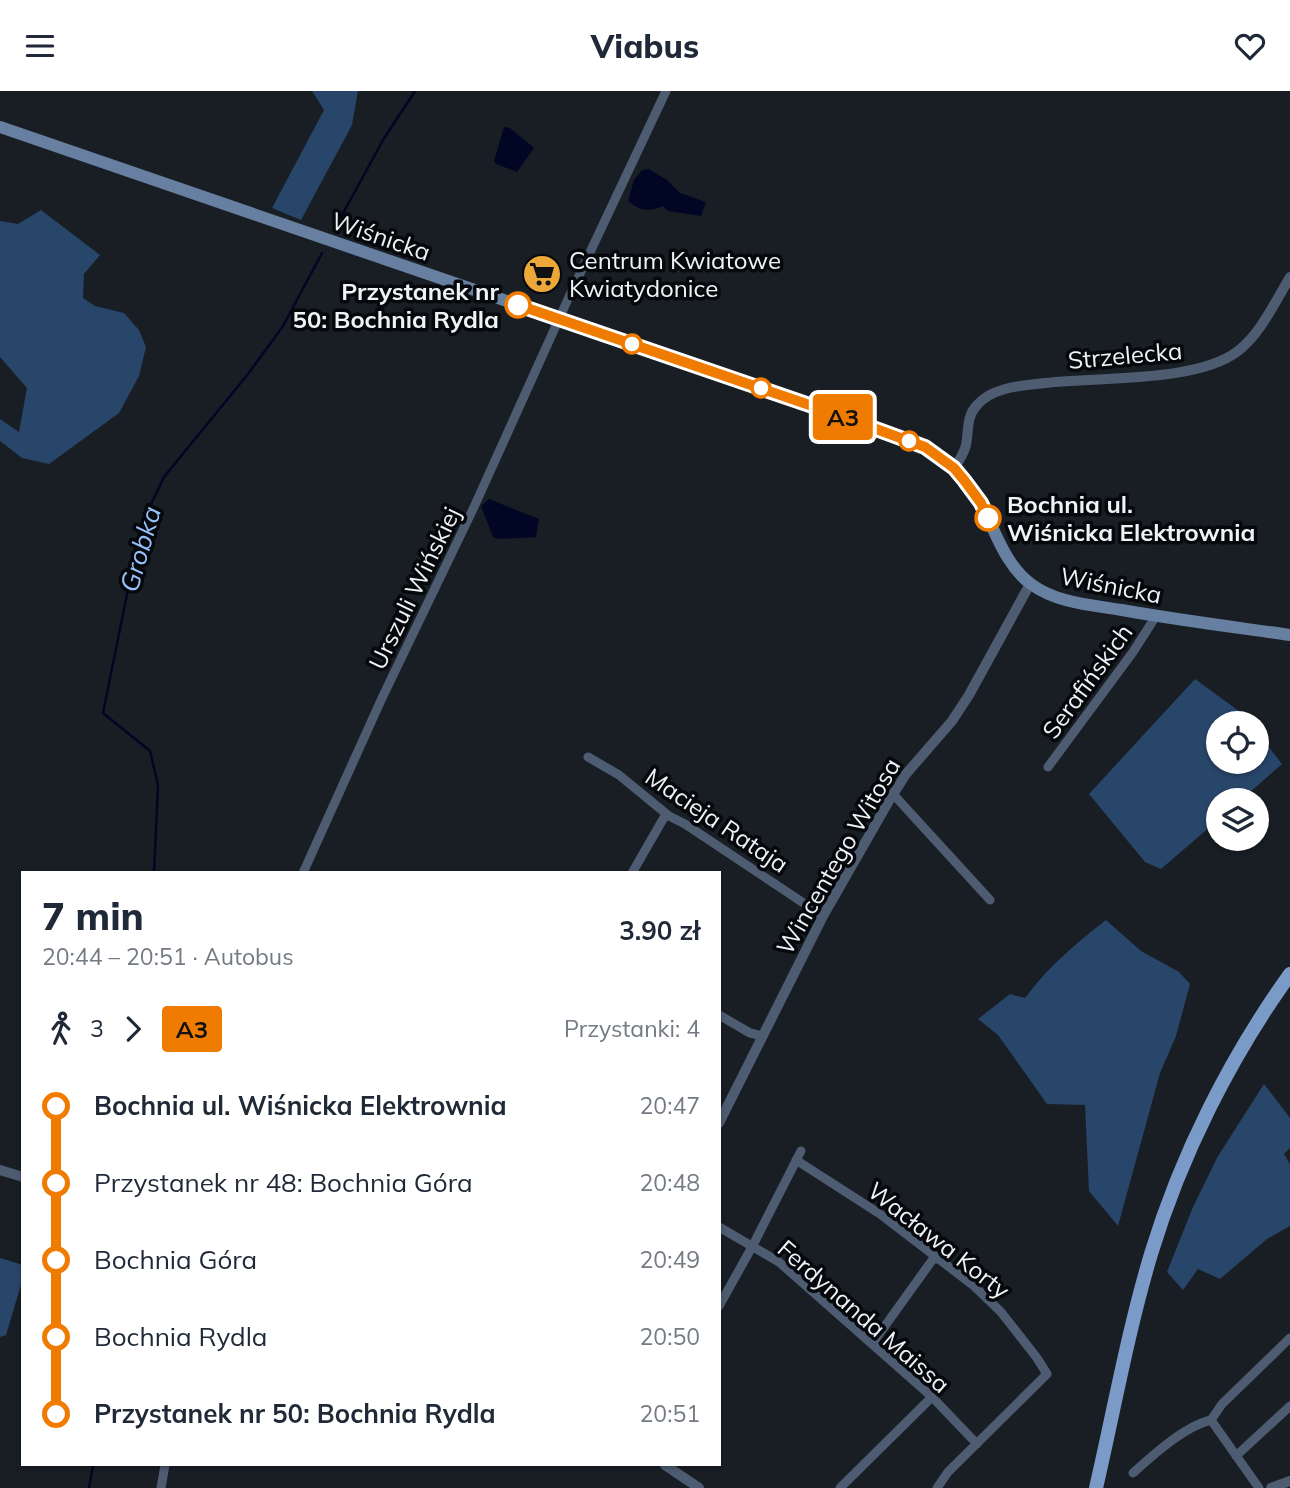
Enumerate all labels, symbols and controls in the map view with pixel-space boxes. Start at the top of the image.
text: Viabus [591,26,699,66]
icon: menu [21,27,59,65]
icon: heart [1231,27,1269,65]
street label: Wiśnicka [328,205,434,267]
place label: Centrum Kwiatowe Kwiatydonice [569,245,781,303]
supermarket icon: Centrum Kwiatowe Kwiatydonice [521,253,563,295]
place label: Przystanek nr 50: Bochnia Rydla [293,276,500,334]
marker: Przystanek nr 50: Bochnia Rydla [505,292,531,318]
unlabelled marker [622,334,642,354]
street label: Strzelecka [1067,335,1183,375]
unlabelled marker [751,378,771,398]
line badge: A3 [812,394,874,440]
text: A3 [827,402,859,432]
unlabelled marker [899,431,919,451]
place label: Bochnia ul. Wiśnicka Elektrownia [1007,489,1255,547]
water label: Grobka [112,502,168,596]
street label: Urszuli Wińskiej [362,502,466,674]
marker: Bochnia ul. Wiśnicka Elektrownia [975,505,1001,531]
street label: Wiśnicka [1058,560,1164,610]
street label: Serafińskich [1035,618,1139,744]
map controls [1206,711,1269,851]
button: locate [1206,711,1269,774]
street label: Wincentego Witosa [770,753,906,959]
street label: Macieja Rataja [640,761,794,879]
button: layers [1206,788,1269,851]
text: 7 min [42,892,144,940]
text: 3.90 zł [619,914,700,947]
text: 20:44 – 20:51 · Autobus [42,942,294,971]
icon: walk [42,1010,80,1048]
icon: forward [114,1010,152,1048]
text: 3 [90,1014,104,1043]
text: A3 [176,1014,208,1044]
text: Przystanki: 4 [564,1014,700,1043]
text: Bochnia ul. Wiśnicka Elektrownia [94,1089,507,1122]
text: 20:47 [640,1091,700,1120]
text: Przystanek nr 48: Bochnia Góra [94,1166,473,1199]
text: 20:48 [640,1168,700,1197]
street label: Wacława Korty [862,1175,1016,1305]
street label: Ferdynanda Maissa [772,1233,956,1399]
text: Bochnia Góra [94,1243,257,1276]
text: 20:49 [640,1245,700,1274]
text: Bochnia Rydla [94,1320,267,1353]
text: 20:50 [640,1322,700,1351]
text: Przystanek nr 50: Bochnia Rydla [94,1397,496,1430]
text: 20:51 [640,1399,700,1428]

